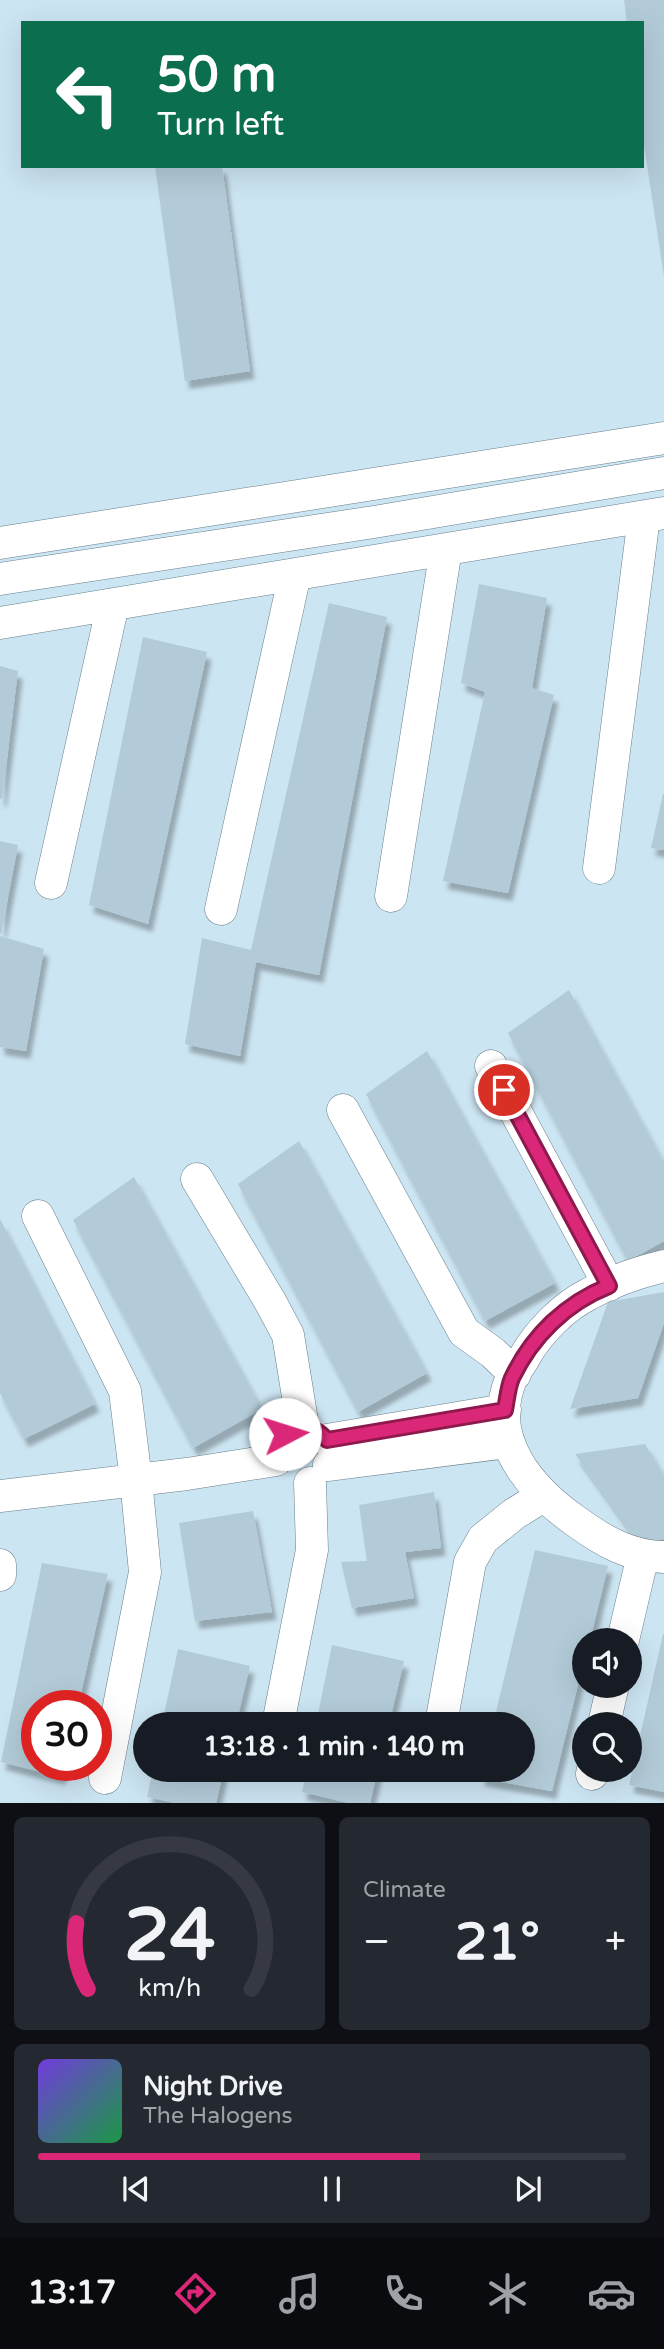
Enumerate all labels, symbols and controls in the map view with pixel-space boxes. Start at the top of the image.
text: 50 m [157,46,276,105]
icon: left [42,49,133,140]
text: Turn left [157,106,284,144]
pin [474,1060,534,1120]
icon: arrive [485,1071,523,1109]
position arrow [248,1397,322,1471]
map controls [572,1628,642,1782]
button: sound [572,1628,642,1698]
speed limit sign: 30 [21,1690,112,1781]
button: search [572,1712,642,1782]
text: 13:18 · 1 min · 140 m [203,1731,465,1762]
text: Climate [363,1876,446,1904]
text: 24 [124,1893,215,1981]
text: 21° [455,1911,540,1974]
text: − [363,1919,390,1965]
text: + [605,1919,626,1965]
text: km/h [138,1973,201,2003]
text: Night Drive [143,2071,283,2102]
text: The Halogens [143,2102,292,2130]
icon: previous [117,2170,155,2208]
icon: pause [313,2170,351,2208]
icon: next [509,2170,547,2208]
icon: directions [171,2269,220,2318]
icon: music [275,2269,324,2318]
icon: phone [379,2269,428,2318]
icon: climate [483,2269,532,2318]
icon: car [587,2269,636,2318]
text: 13:17 [28,2274,116,2312]

